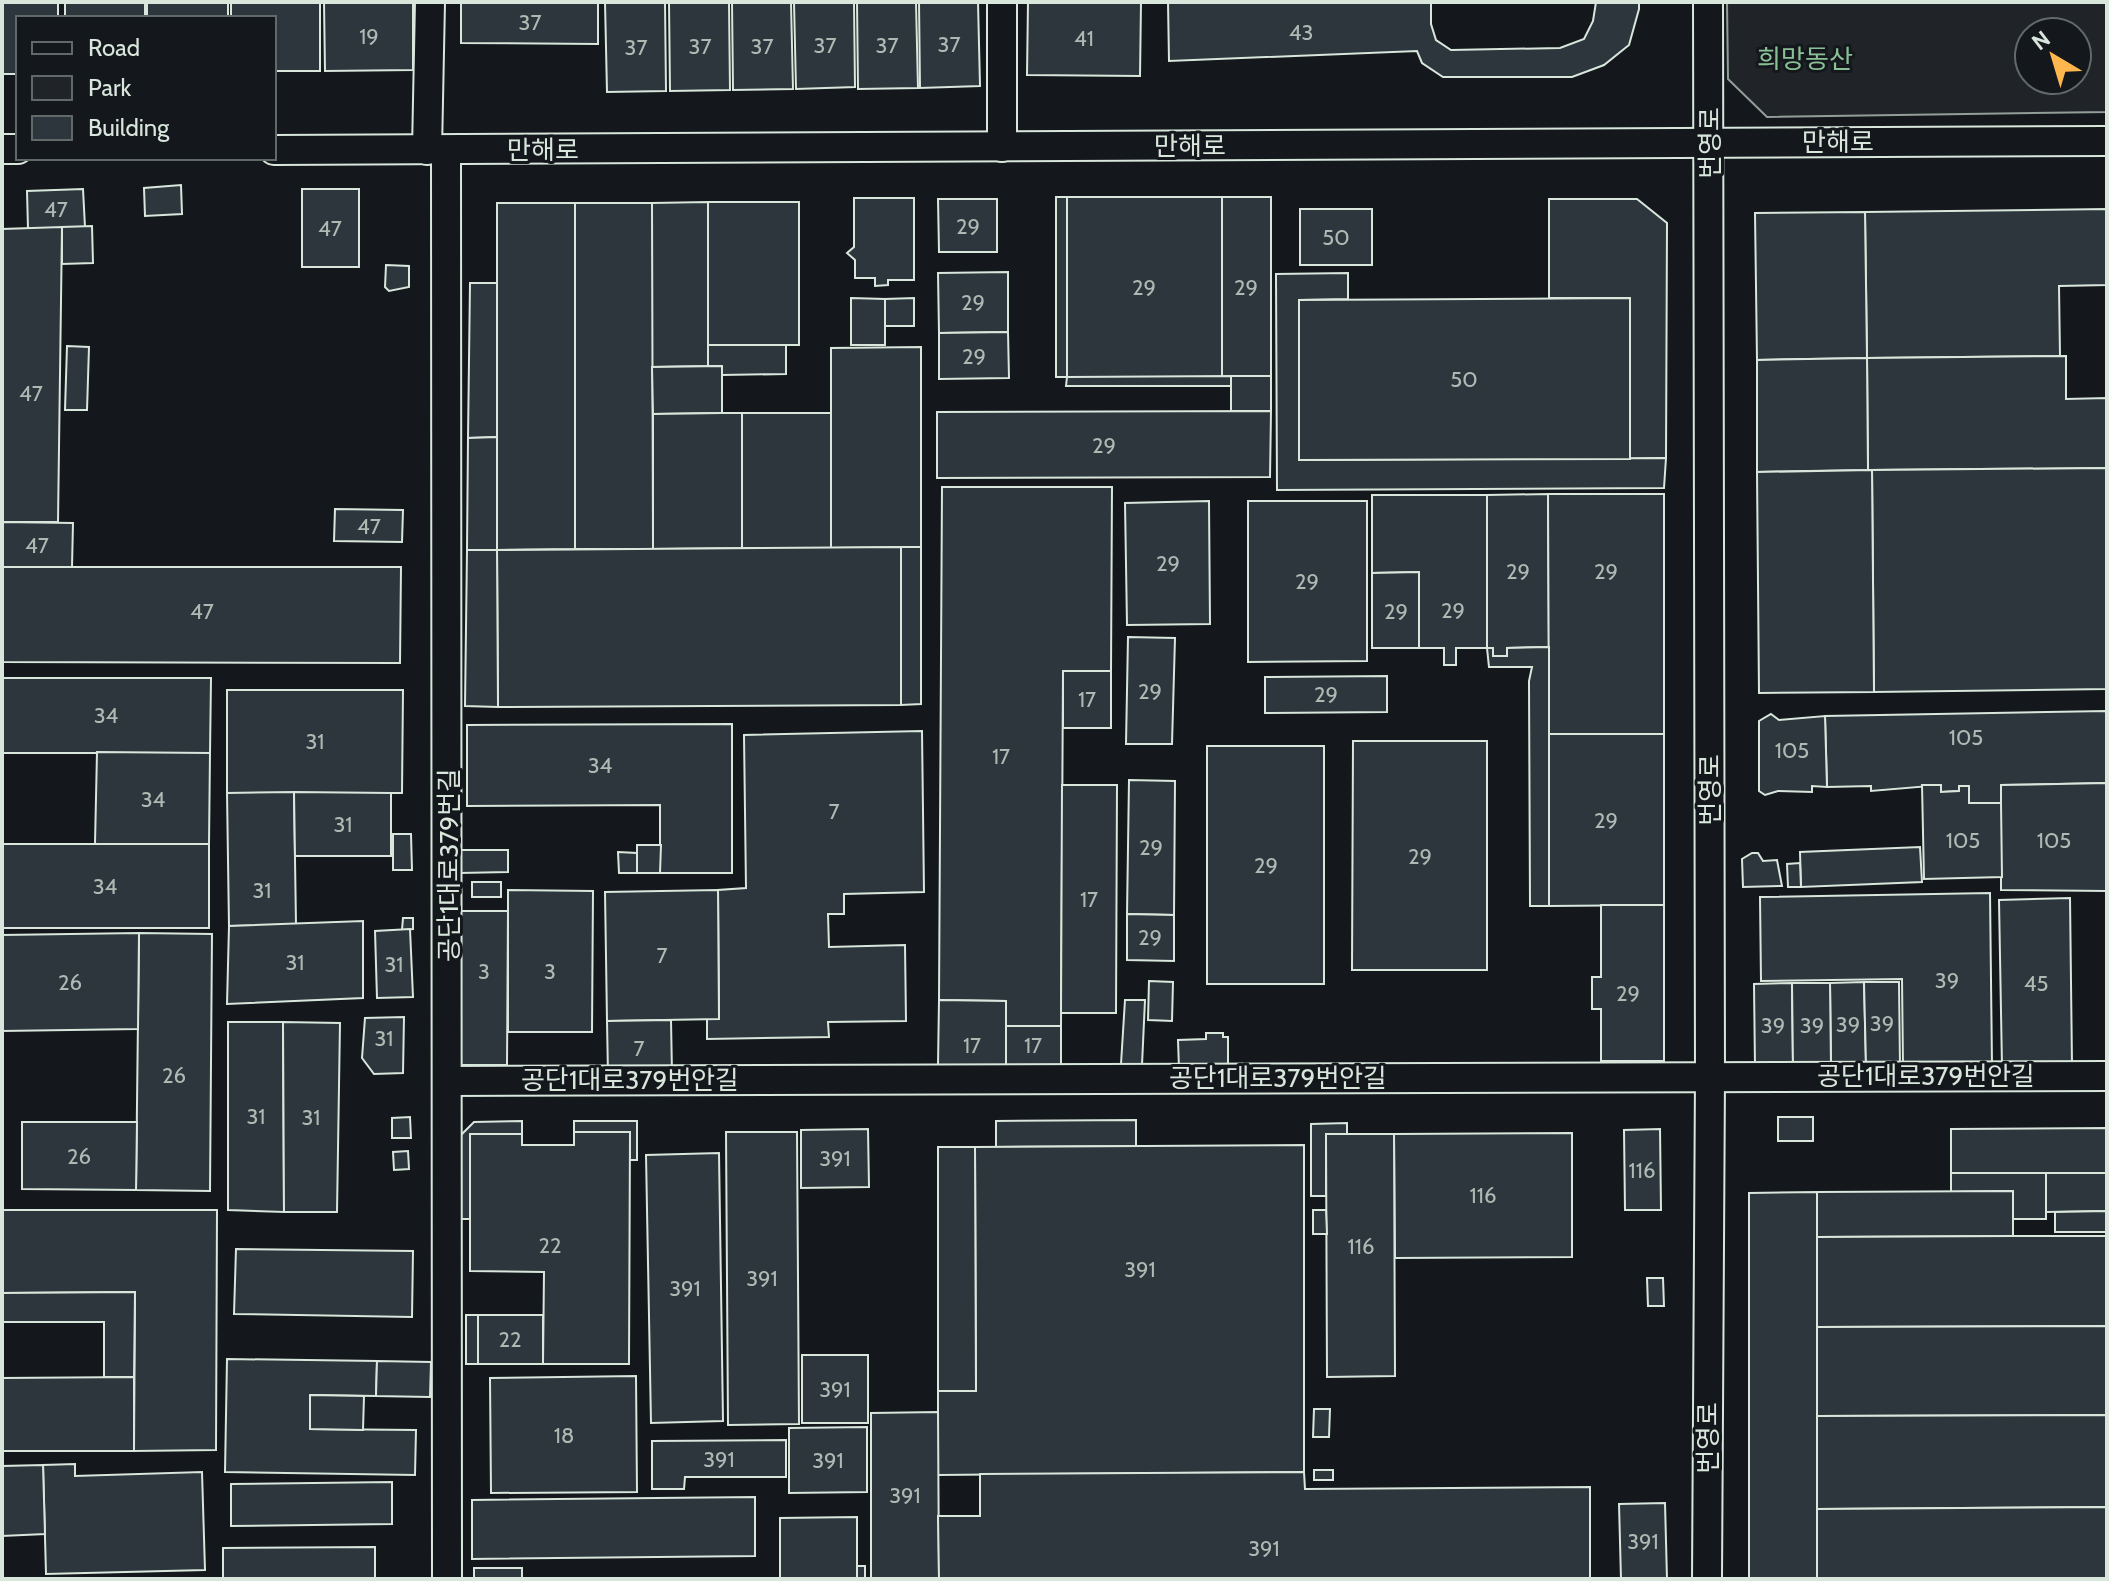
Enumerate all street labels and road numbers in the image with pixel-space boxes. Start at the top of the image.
street label: 번영로 [1694,107,1726,179]
street label: 만해로 [1802,126,1874,158]
street label: 만해로 [1154,130,1226,162]
street label: 만해로 [507,134,579,166]
street label: 번영로 [1694,754,1726,826]
street label: 공단1대로379번길 [433,768,465,962]
street label: 공단1대로379번안길 [1817,1060,2035,1092]
street label: 공단1대로379번안길 [1169,1062,1387,1094]
street label: 공단1대로379번안길 [521,1064,739,1096]
street label: 번영로 [1692,1402,1724,1474]

